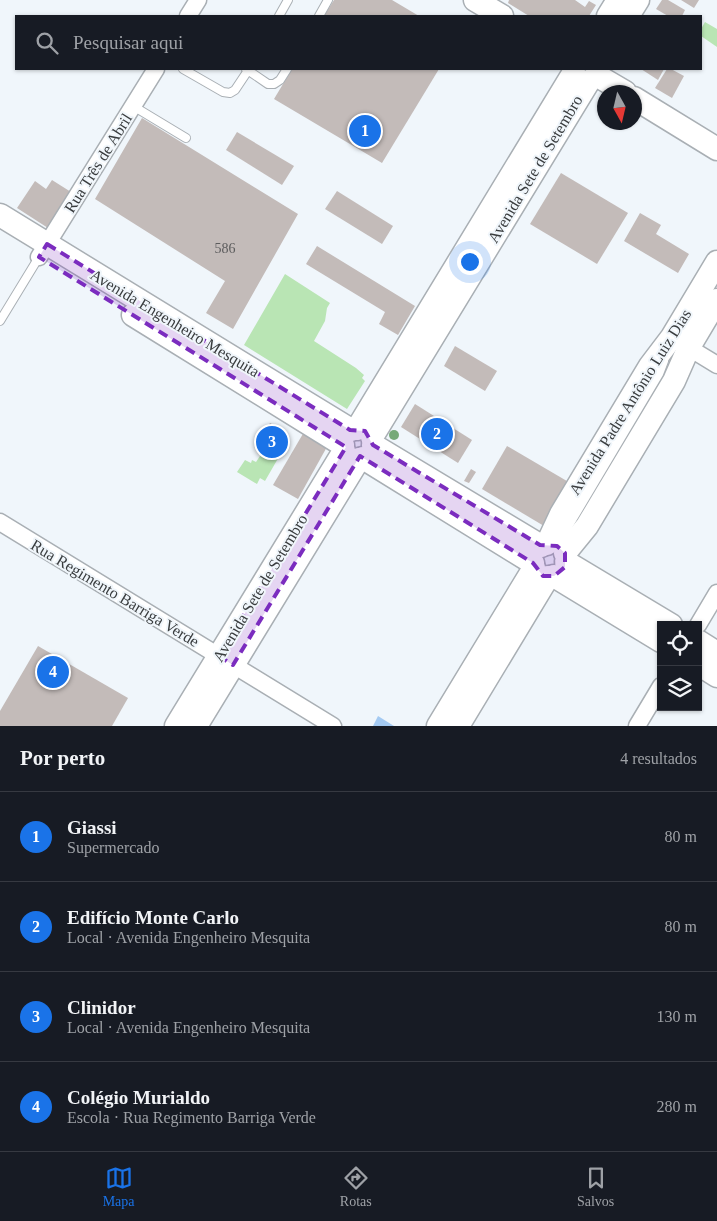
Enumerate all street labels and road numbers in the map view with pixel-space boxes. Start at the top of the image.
street label: Avenida Sete de Setembro [484,92,586,246]
street label: Rua Três de Abril [61,110,136,216]
street label: Avenida Engenheiro Mesquita [87,266,263,381]
street label: Avenida Padre Antônio Luiz Dias [566,306,694,498]
street label: Avenida Sete de Setembro [209,511,311,665]
street label: Rua Regimento Barriga Verde [27,536,202,651]

